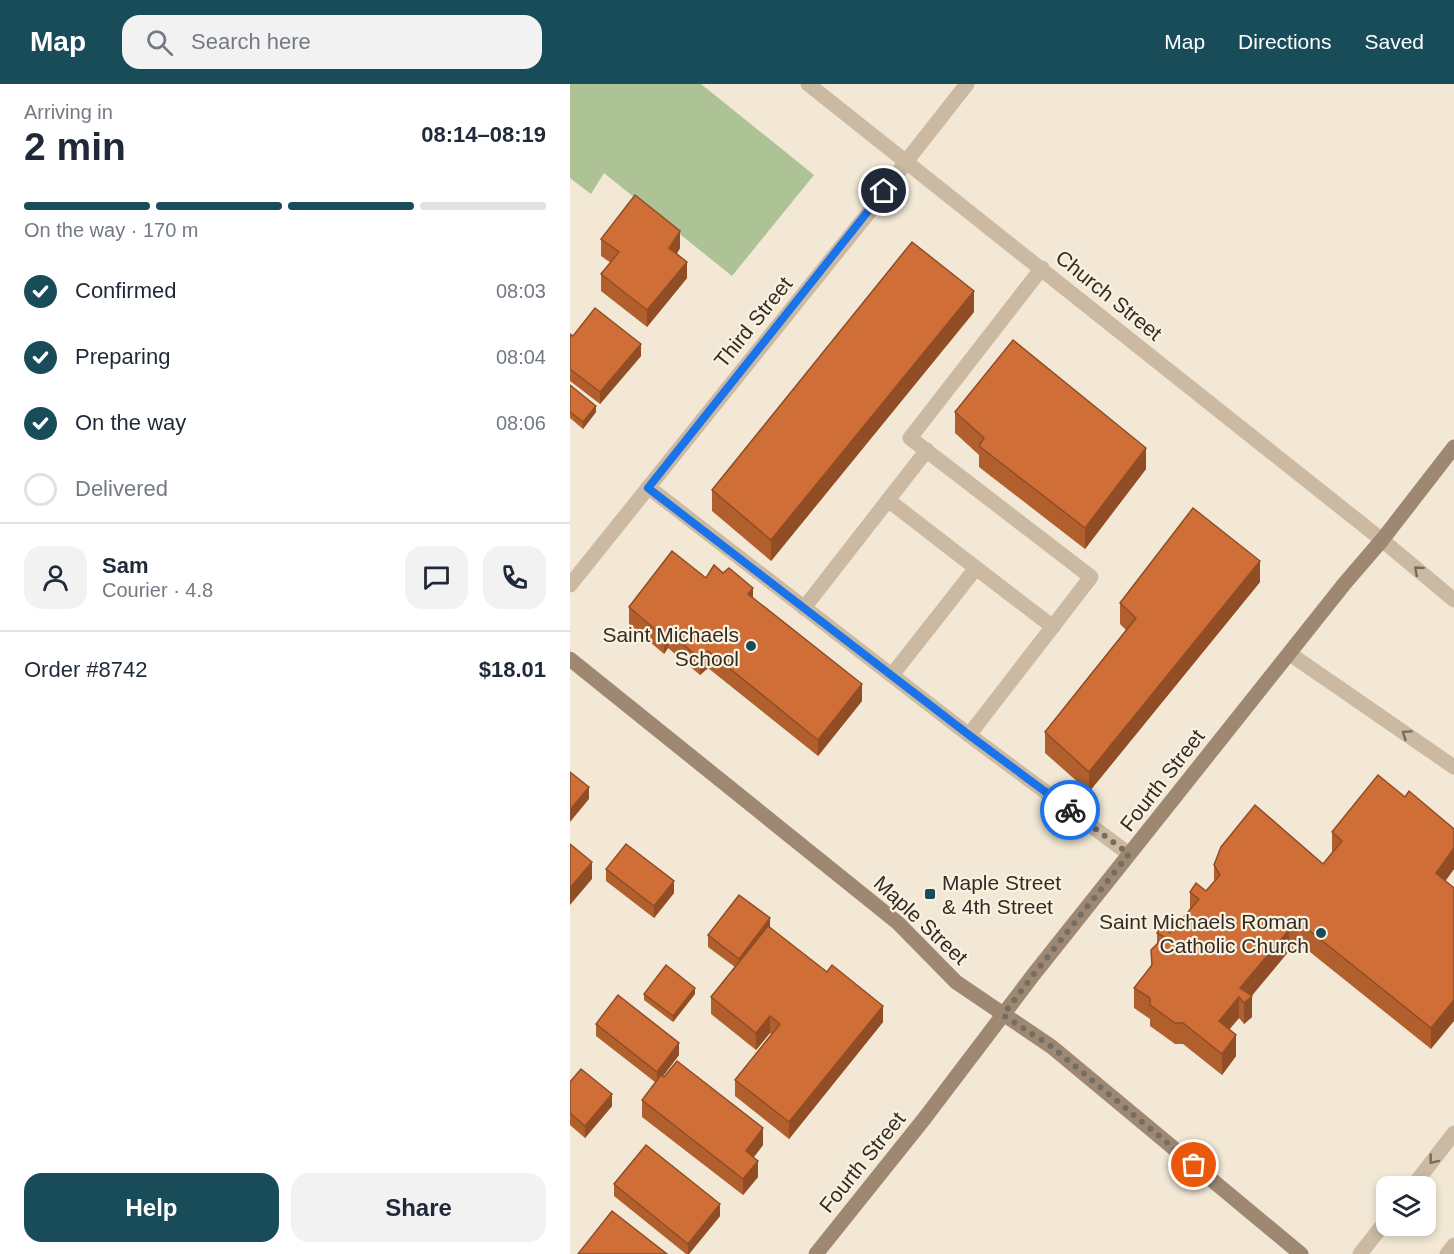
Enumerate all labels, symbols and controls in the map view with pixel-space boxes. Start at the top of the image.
search box [122,15,542,69]
text: Map [30,26,86,57]
icon: search [143,26,176,59]
text: Search here [191,29,311,54]
text: Map [1164,30,1205,53]
text: Directions [1238,30,1331,53]
text: Saved [1364,30,1424,53]
text: Arriving in [24,101,113,123]
text: 08:14–08:19 [421,122,546,147]
text: 2 min [24,125,126,168]
pin [858,165,909,216]
icon: home [867,174,900,207]
text: On the way · 170 m [24,219,199,241]
street label: Church Street [1051,245,1167,345]
street label: Third Street [710,272,797,372]
icon: check [24,275,57,308]
text: Confirmed [75,278,176,303]
text: 08:03 [496,280,546,302]
icon: check [24,341,57,374]
text: Preparing [75,344,170,369]
text: 08:04 [496,346,546,368]
icon: check [24,407,57,440]
text: On the way [75,410,186,435]
text: 08:06 [496,412,546,434]
text: Delivered [75,476,168,501]
button: person [24,546,87,609]
button: chat [405,546,468,609]
button: phone [483,546,546,609]
text: Sam [102,553,148,578]
one-way arrow [1414,567,1425,578]
text: Courier · 4.8 [102,579,213,601]
place label: Saint Michaels School [602,623,739,670]
marker: Saint Michaels School [744,639,758,653]
text: Order #8742 [24,657,148,682]
text: $18.01 [479,657,546,682]
street label: Fourth Street [1115,725,1209,835]
one-way arrow [1401,730,1412,741]
courier [1040,780,1100,840]
icon: bike [1054,794,1087,827]
street label: Maple Street [870,871,972,969]
place label: Maple Street & 4th Street [942,871,1061,918]
marker: Maple Street & 4th Street [923,887,937,901]
place label: Saint Michaels Roman Catholic Church [1099,910,1309,957]
marker: Saint Michaels Roman Catholic Church [1314,926,1328,940]
street label: Fourth Street [814,1107,910,1217]
pin [1168,1139,1219,1190]
icon: bag [1177,1148,1210,1181]
one-way arrow [1430,1153,1441,1164]
button: Help [24,1173,279,1242]
button: Share [291,1173,546,1242]
map controls [1376,1176,1436,1236]
button: layers [1376,1176,1436,1236]

